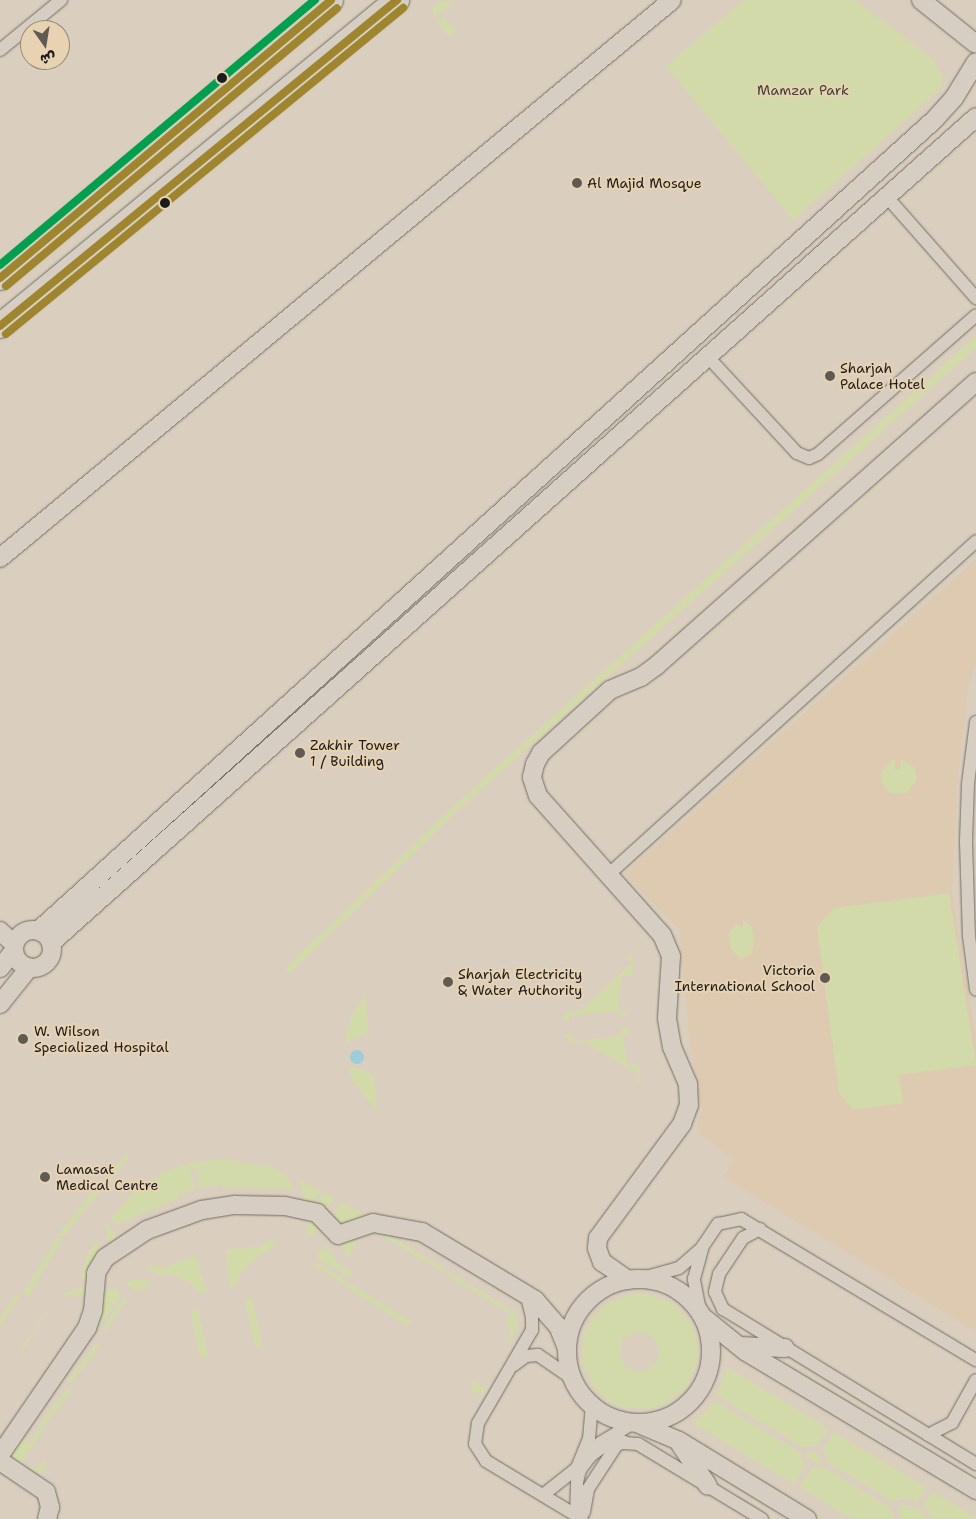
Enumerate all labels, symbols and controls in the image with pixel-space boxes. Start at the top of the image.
north arrow [20,20,70,70]
text: ش [39,48,58,69]
unlabelled marker [217,73,227,83]
park label: Mamzar Park [757,82,849,98]
place label: Al Majid Mosque [587,175,702,191]
marker: Al Majid Mosque [571,177,583,189]
unlabelled marker [160,198,170,208]
place label: Sharjah Palace Hotel [840,360,925,392]
marker: Sharjah Palace Hotel [824,370,836,382]
place label: Zakhir Tower 1 / Building [310,737,400,770]
marker: Zakhir Tower 1 / Building [294,747,306,759]
place label: Victoria International School [674,962,815,994]
place label: Sharjah Electricity & Water Authority [458,966,582,999]
marker: Victoria International School [819,972,831,984]
marker: Sharjah Electricity & Water Authority [442,976,454,988]
place label: W. Wilson Specialized Hospital [34,1023,169,1056]
marker: W. Wilson Specialized Hospital [16,1032,30,1046]
place label: Lamasat Medical Centre [56,1161,158,1194]
marker: Lamasat Medical Centre [38,1170,52,1184]

